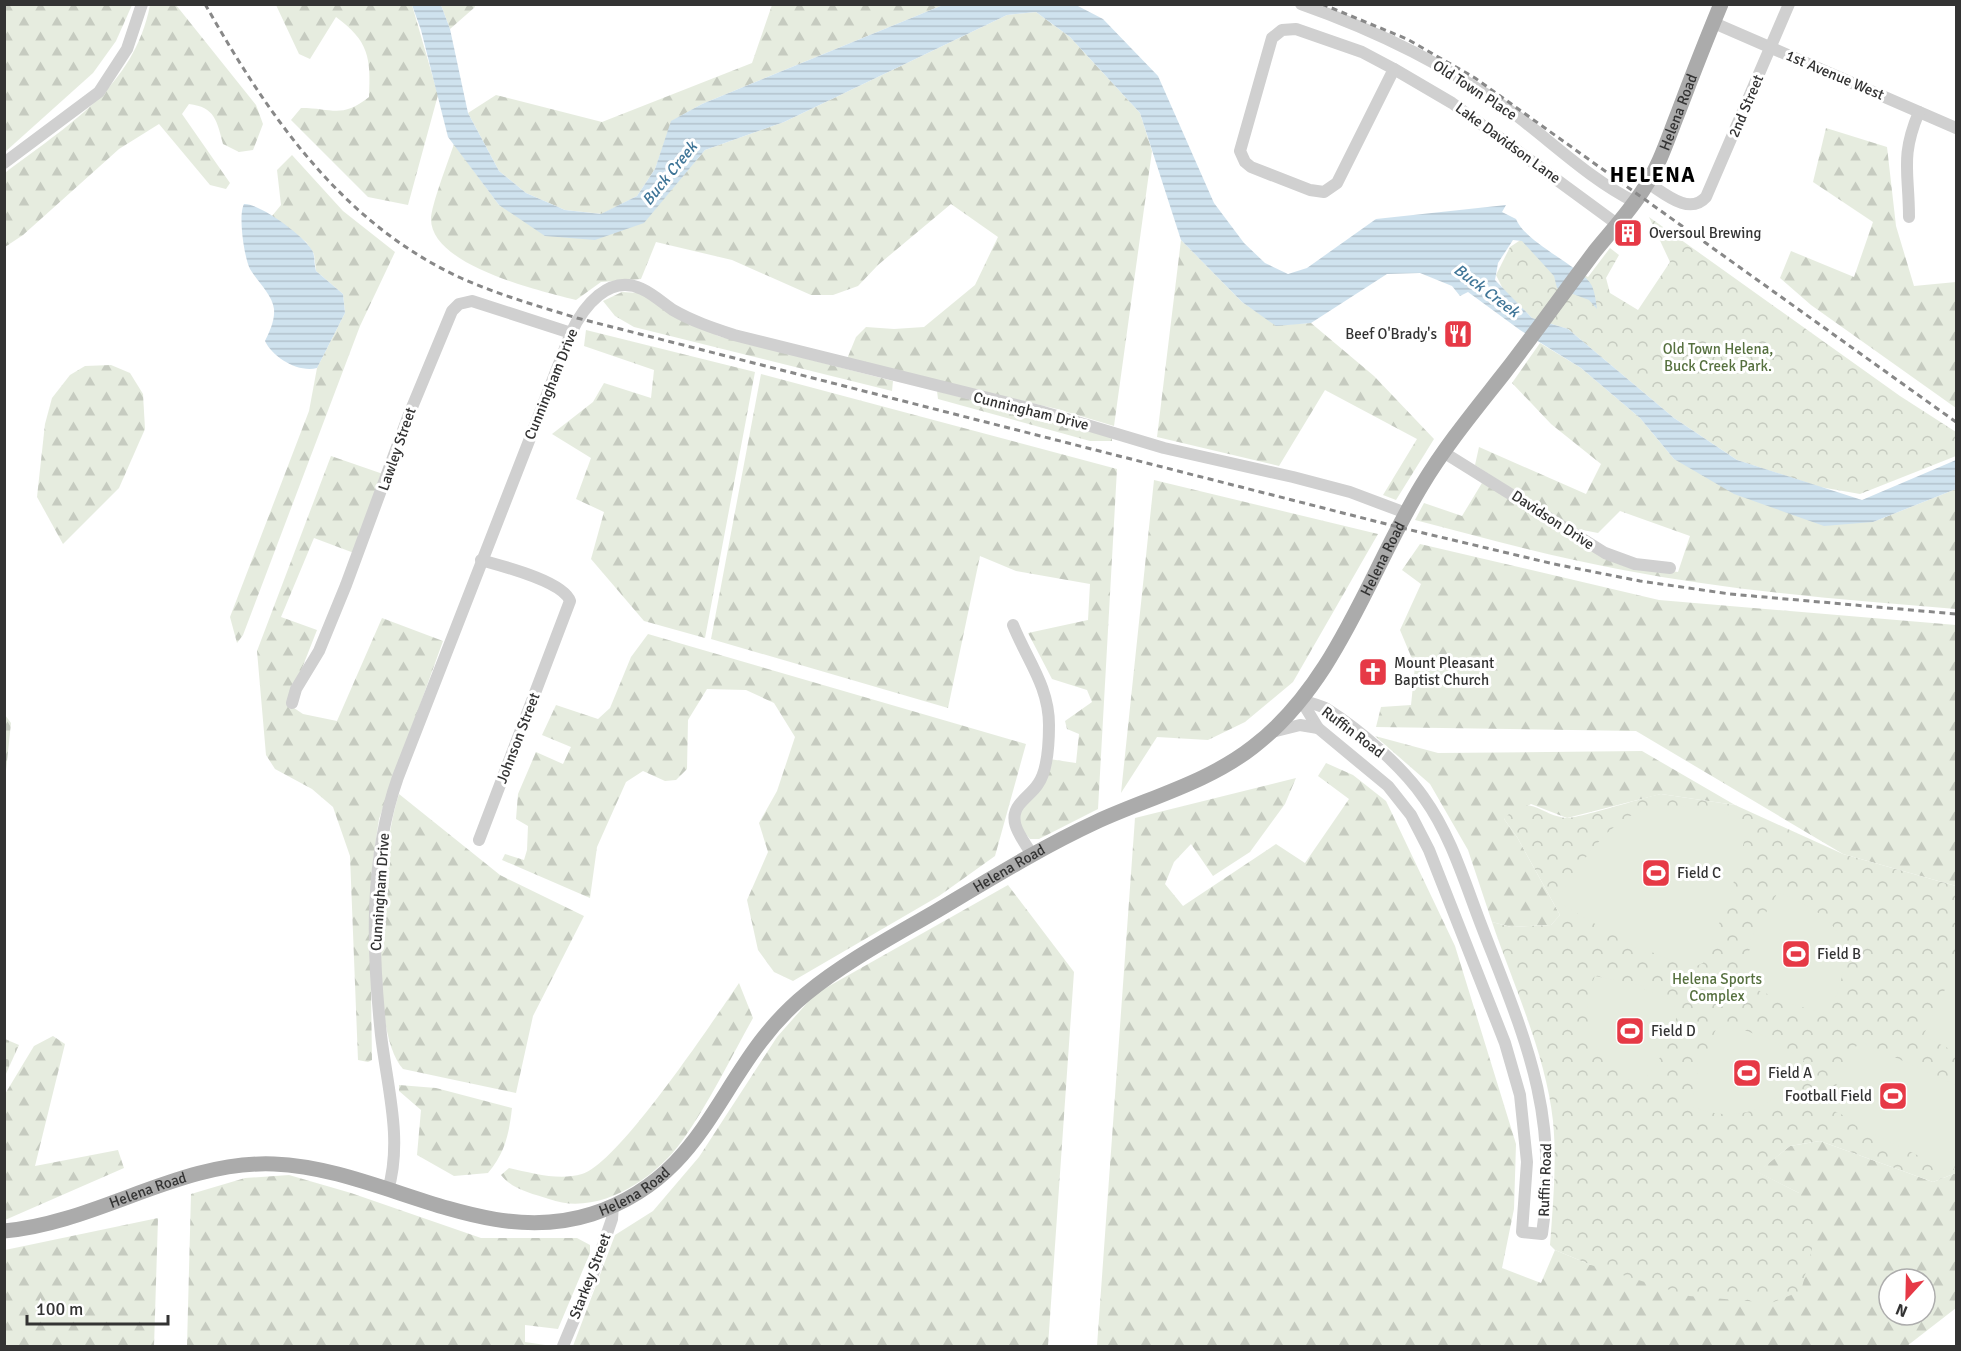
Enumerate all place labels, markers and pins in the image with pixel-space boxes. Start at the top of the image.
building icon: Oversoul Brewing [1612,217,1644,249]
place label: Oversoul Brewing [1649,224,1761,242]
restaurant icon: Beef O'Brady's [1442,318,1474,350]
place label: Beef O'Brady's [1345,325,1437,343]
place label: Mount Pleasant Baptist Church [1394,654,1494,689]
church icon: Mount Pleasant Baptist Church [1357,656,1389,688]
sports icon: Field C [1640,857,1672,889]
place label: Field C [1677,864,1721,882]
sports icon: Field B [1780,938,1812,970]
place label: Field B [1817,945,1861,963]
sports icon: Field D [1614,1015,1646,1047]
place label: Field D [1651,1022,1696,1040]
sports icon: Field A [1731,1057,1763,1089]
place label: Field A [1768,1064,1812,1082]
sports icon: Football Field [1877,1080,1909,1112]
place label: Football Field [1785,1087,1872,1105]

